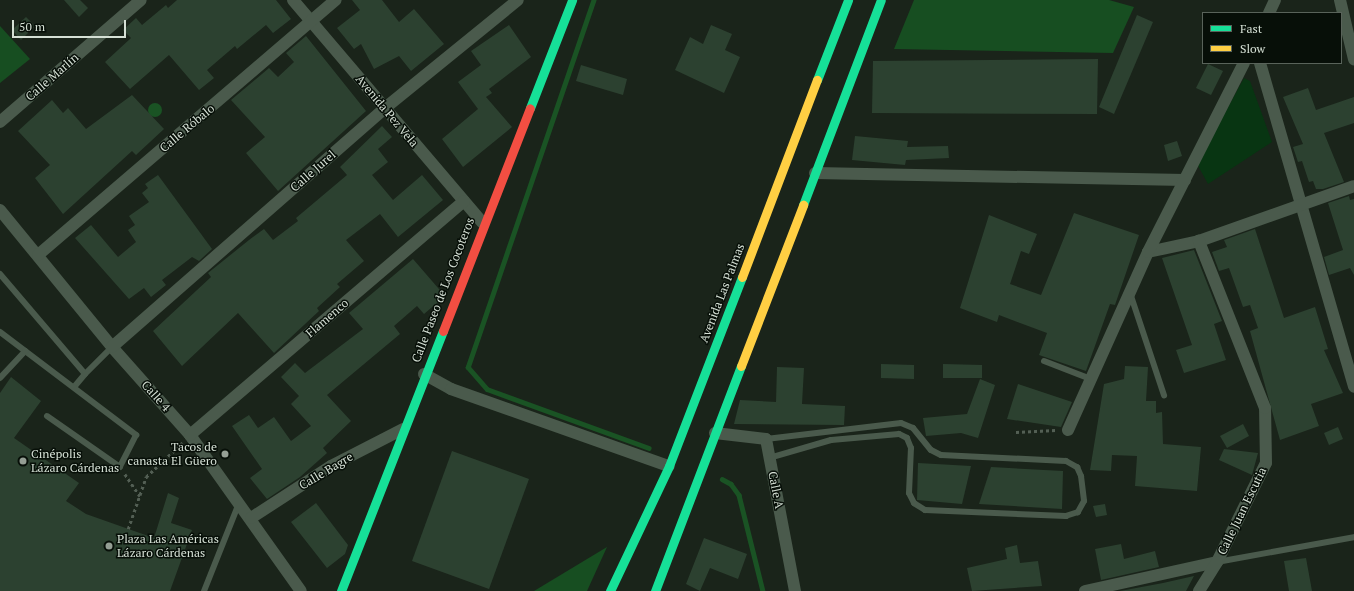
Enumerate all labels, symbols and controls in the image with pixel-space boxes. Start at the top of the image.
scale bar [14,12,128,38]
legend [1202,12,1342,64]
text: 50 m [19,19,45,34]
text: Fast [1240,21,1262,36]
text: Slow [1240,41,1265,56]
street label: Calle Marlín [23,50,81,104]
street label: Avenida Pez Vela [353,72,421,150]
street label: Calle Róbalo [157,101,217,155]
street label: Calle Jurel [287,147,339,195]
street label: Calle Paseo de Los Cocoteros [409,216,477,364]
street label: Avenida Las Palmas [697,242,747,344]
street label: Flamenco [303,296,351,340]
street label: Calle 4 [138,378,174,414]
place label: Tacos de canasta El Güero [128,440,217,468]
place label: Cinépolis Lázaro Cárdenas [31,447,119,475]
marker: Tacos de canasta El Güero [220,449,230,459]
street label: Calle Bagre [296,449,356,493]
marker: Cinépolis Lázaro Cárdenas [18,456,28,466]
street label: Calle Juan Escutia [1215,465,1269,557]
street label: Calle A [765,470,787,510]
place label: Plaza Las Américas Lázaro Cárdenas [117,532,219,560]
marker: Plaza Las Américas Lázaro Cárdenas [104,541,114,551]

